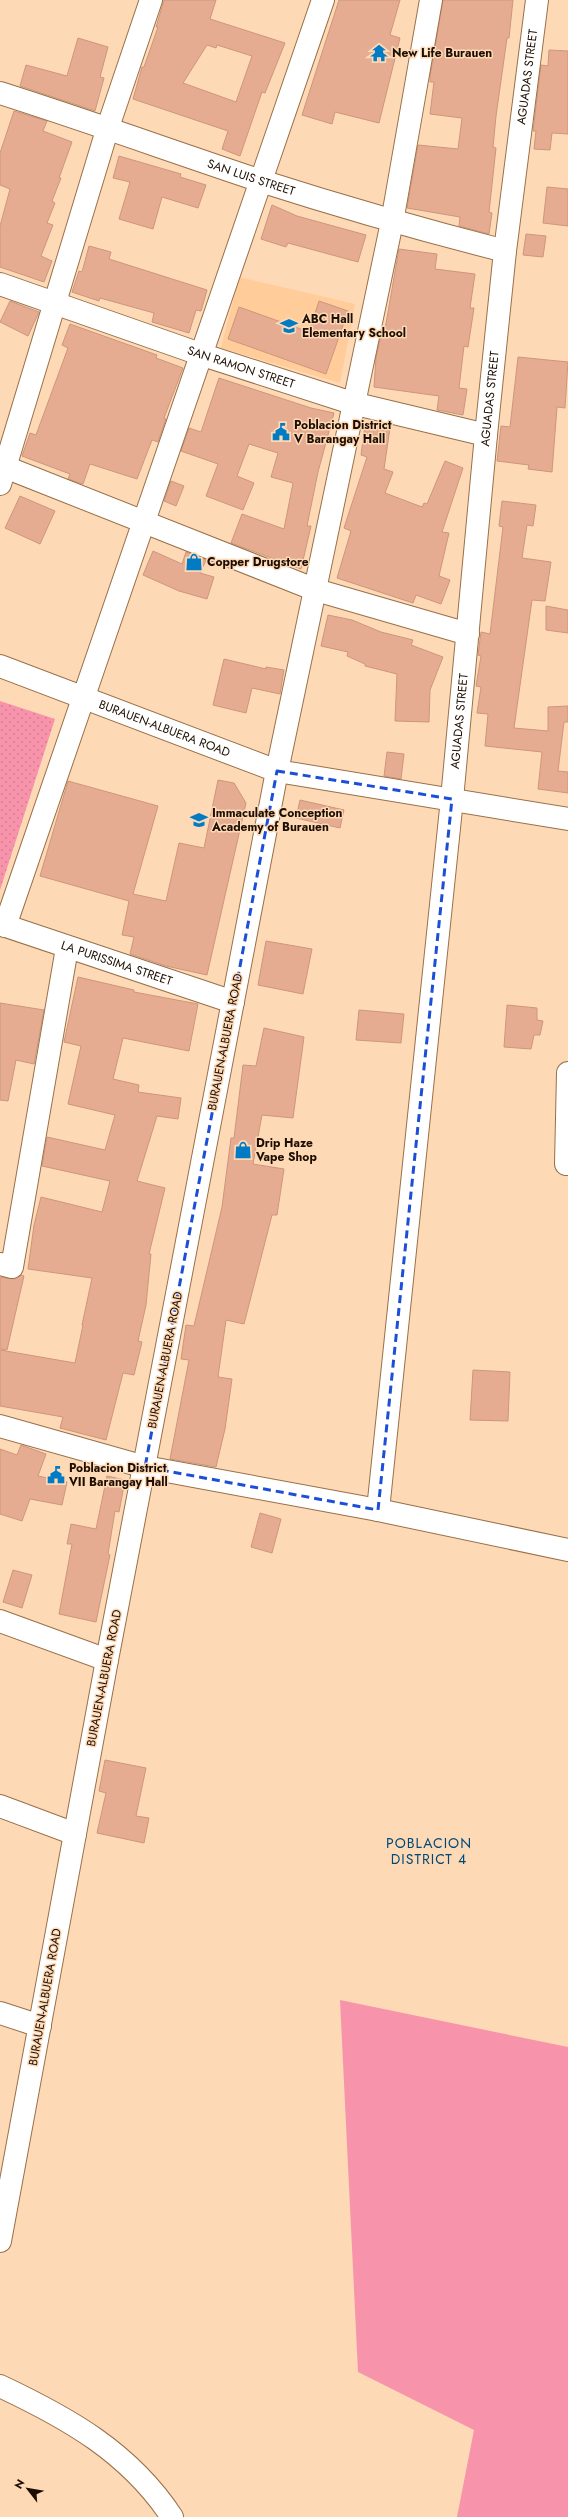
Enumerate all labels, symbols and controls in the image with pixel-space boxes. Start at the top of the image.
street label: AGUADAS STREET [512,28,542,126]
temple icon: New Life Burauen [369,43,389,63]
place label: New Life Burauen [392,44,492,62]
street label: SAN LUIS STREET [205,155,298,200]
place label: ABC Hall Elementary School [301,310,406,342]
school or university icon: ABC Hall Elementary School [279,316,299,336]
street label: SAN RAMON STREET [185,341,297,393]
street label: AGUADAS STREET [476,350,504,447]
place label: Poblacion District V Barangay Hall [293,416,392,448]
public building icon: Poblacion District V Barangay Hall [271,422,291,442]
shop icon: Copper Drugstore [184,552,204,572]
place label: Copper Drugstore [207,553,309,571]
street label: AGUADAS STREET [446,672,473,770]
street label: BURAUEN-ALBUERA ROAD [96,695,233,761]
place label: Immaculate Conception Academy of Burauen [211,804,343,836]
school or university icon: Immaculate Conception Academy of Burauen [189,810,209,830]
street label: LA PURISSIMA STREET [59,936,175,990]
street label: BURAUEN-ALBUERA ROAD [203,972,247,1112]
place label: Drip Haze Vape Shop [255,1134,317,1166]
shop icon: Drip Haze Vape Shop [233,1140,253,1160]
street label: BURAUEN-ALBUERA ROAD [143,1290,187,1430]
place label: Poblacion District VII Barangay Hall [68,1459,168,1491]
public building icon: Poblacion District VII Barangay Hall [46,1465,66,1485]
street label: BURAUEN-ALBUERA ROAD [82,1608,126,1748]
district label: POBLACION DISTRICT 4 [386,1833,472,1869]
street label: BURAUEN-ALBUERA ROAD [24,1927,66,2067]
north arrow [8,2469,48,2509]
text: N [10,2476,29,2492]

